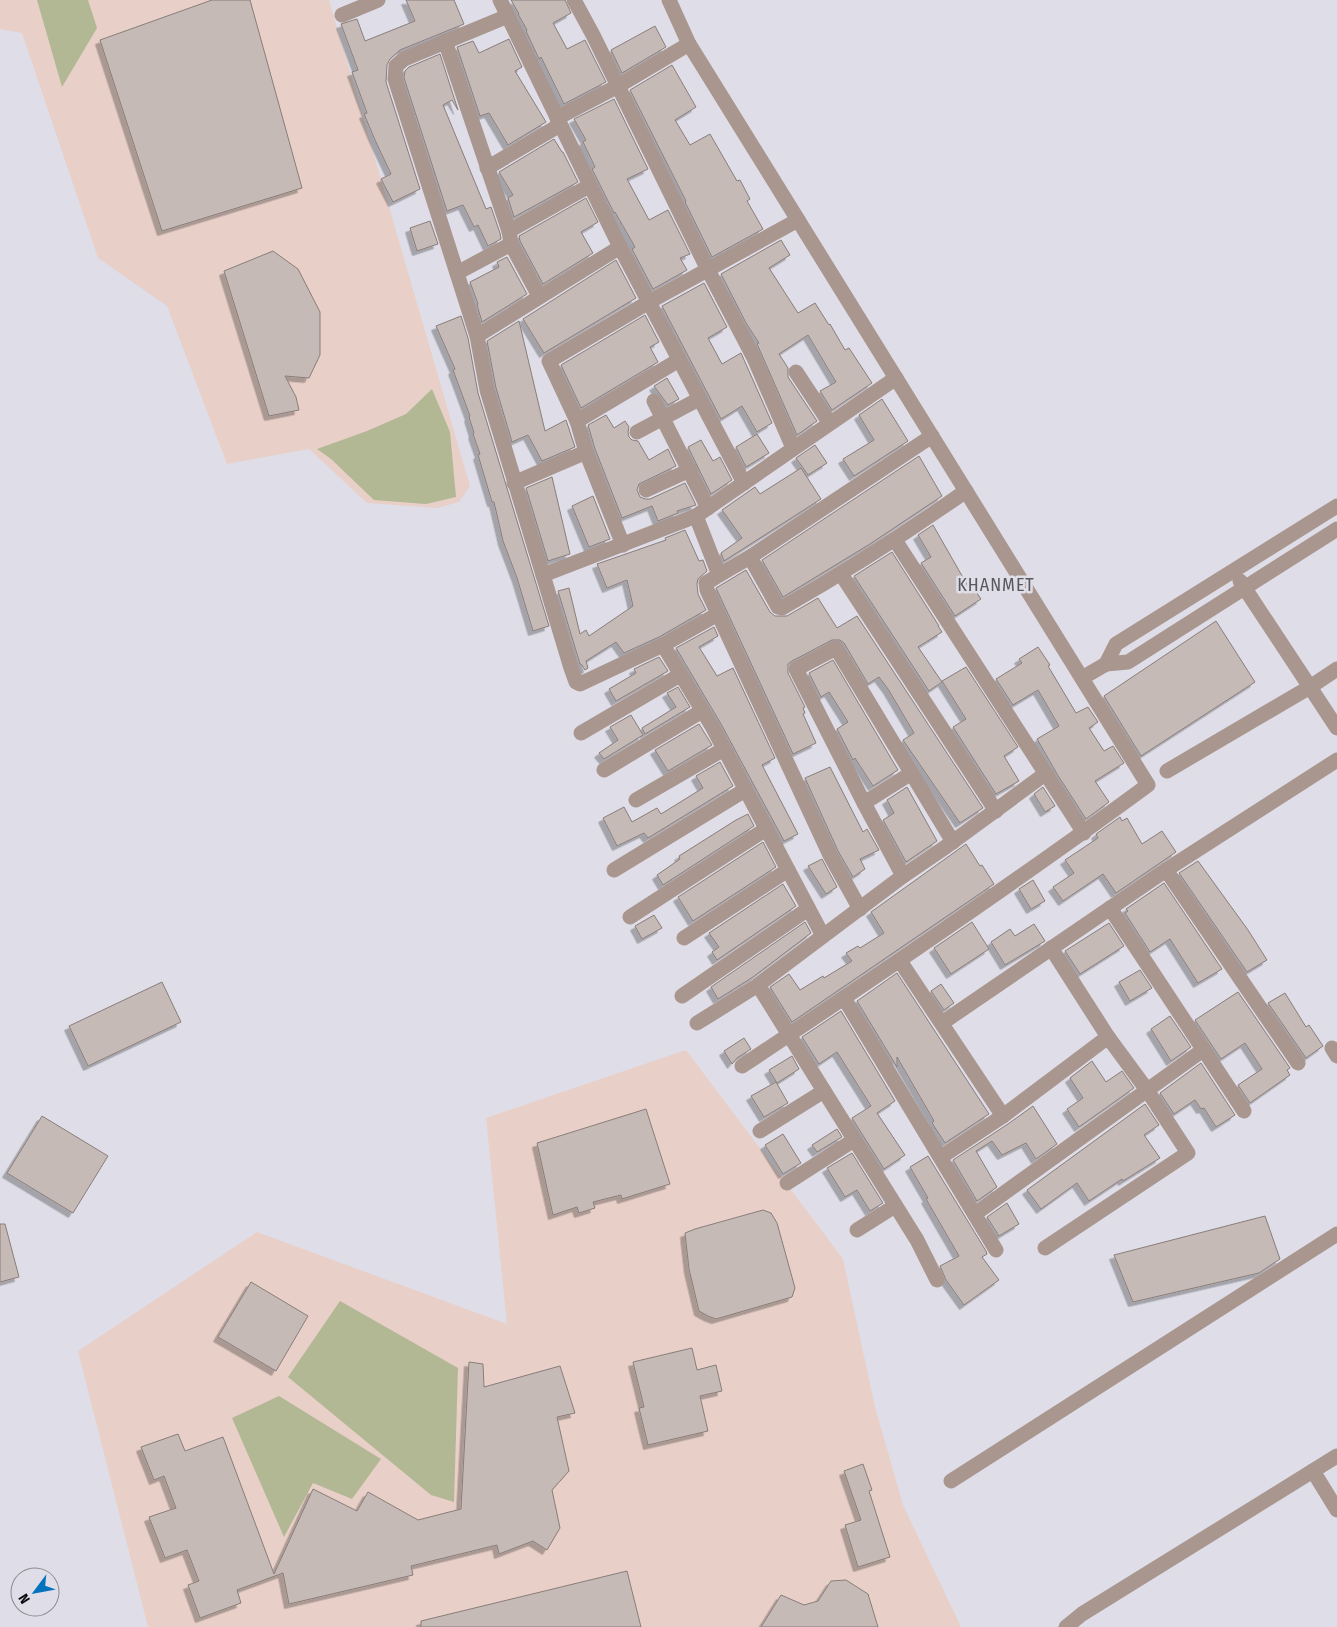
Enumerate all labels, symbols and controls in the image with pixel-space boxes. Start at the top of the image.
district label: KHANMET [957,574,1035,596]
north arrow [10,1567,60,1617]
text: N [15,1591,34,1607]

